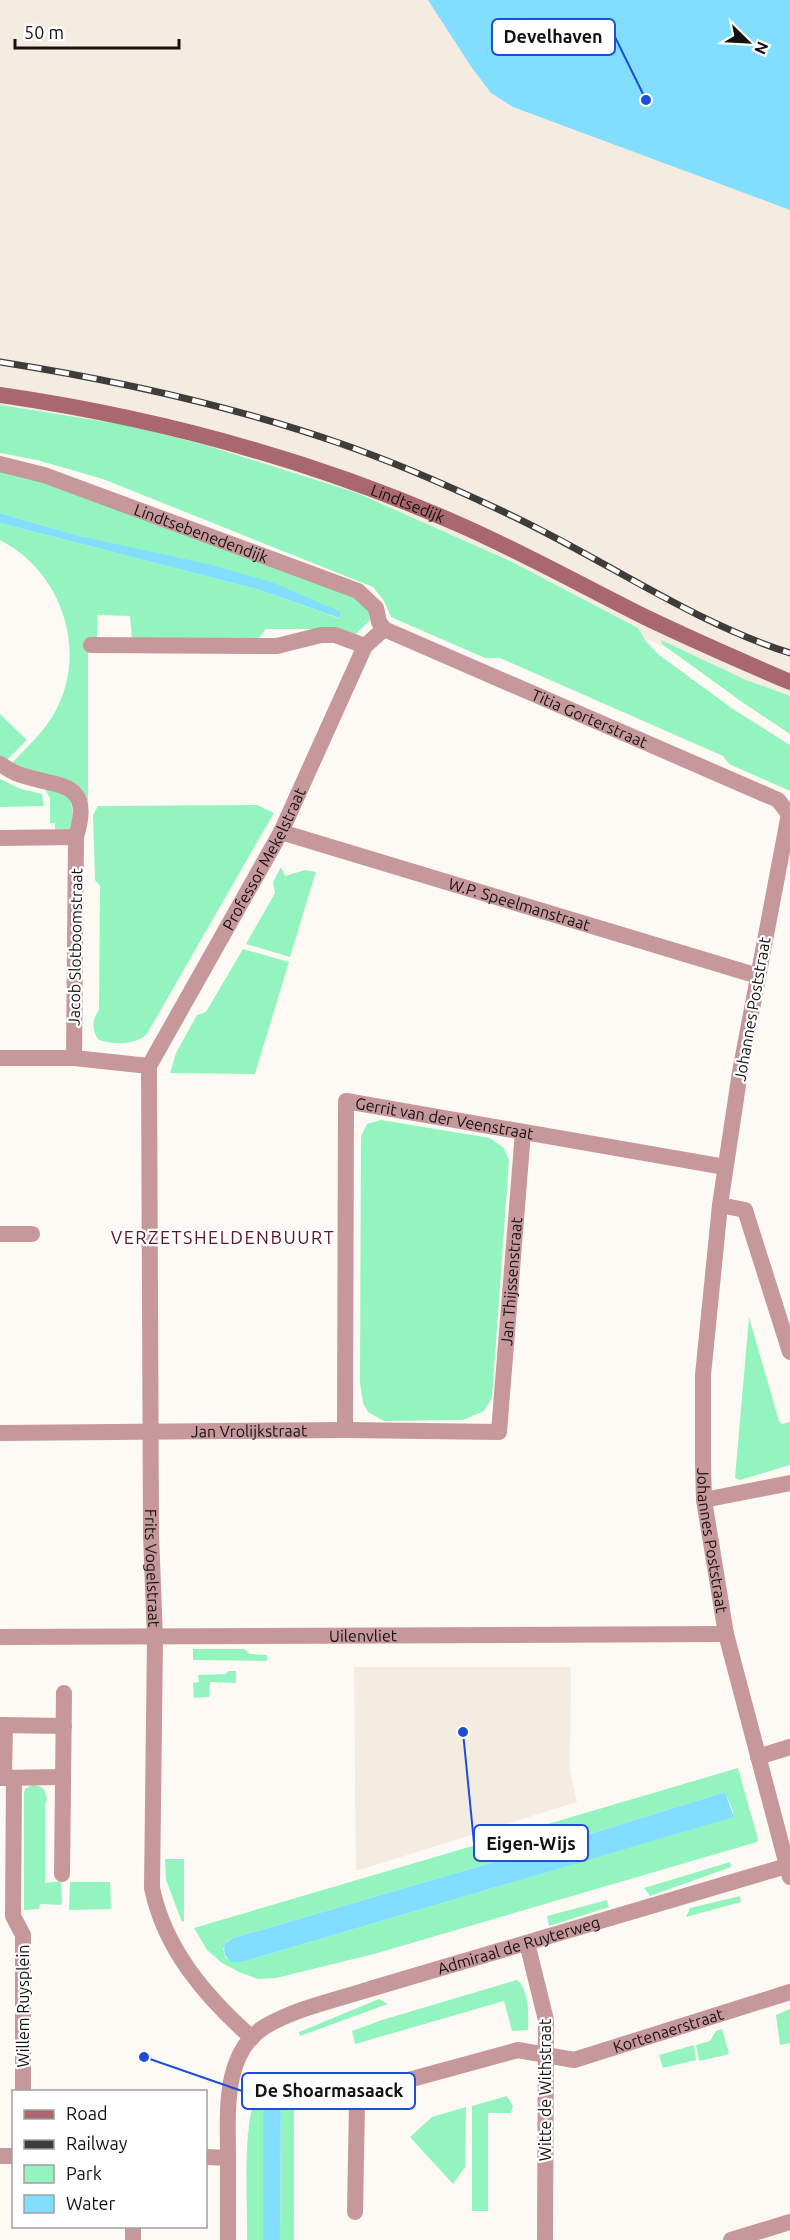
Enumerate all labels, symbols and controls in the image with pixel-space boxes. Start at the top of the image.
scale bar [15,12,178,50]
north arrow [718,12,778,72]
callout: Develhaven [492,19,615,55]
text: 50 m [24,22,64,42]
text: Develhaven [503,26,603,46]
text: N [751,39,772,57]
street label: Lindtsedijk [368,481,447,526]
street label: Lindtsebenedendijk [132,500,271,566]
street label: Titia Gorterstraat [529,685,651,752]
street label: Professor Mekelstraat [219,784,309,933]
street label: Jacob Slotboomstraat [65,867,85,1026]
street label: W.P. Speelmanstraat [446,874,593,934]
street label: Johannes Poststraat [730,935,774,1083]
street label: Gerrit van der Veenstraat [354,1094,536,1143]
street label: Jan Thijssenstraat [497,1216,525,1346]
district label: VERZETSHELDENBUURT [111,1227,335,1247]
street label: Jan Vrolijkstraat [191,1421,308,1440]
street label: Johannes Poststraat [694,1468,732,1615]
street label: Frits Vogelstraat [142,1509,164,1628]
street label: Uilenvliet [329,1626,398,1645]
callout: Eigen-Wijs [474,1825,588,1861]
text: Eigen-Wijs [486,1833,576,1853]
street label: Admiraal de Ruyterweg [435,1913,602,1978]
street label: Willem Ruysplein [14,1945,32,2067]
street label: Kortenaerstraat [611,2004,726,2056]
street label: Witte de Withstraat [536,2018,554,2161]
callout: De Shoarmasaack [242,2073,415,2109]
text: De Shoarmasaack [255,2080,403,2100]
legend [12,2090,207,2228]
text: Road [66,2103,108,2123]
text: Railway [66,2133,128,2153]
text: Park [66,2163,102,2183]
text: Water [66,2193,116,2213]

